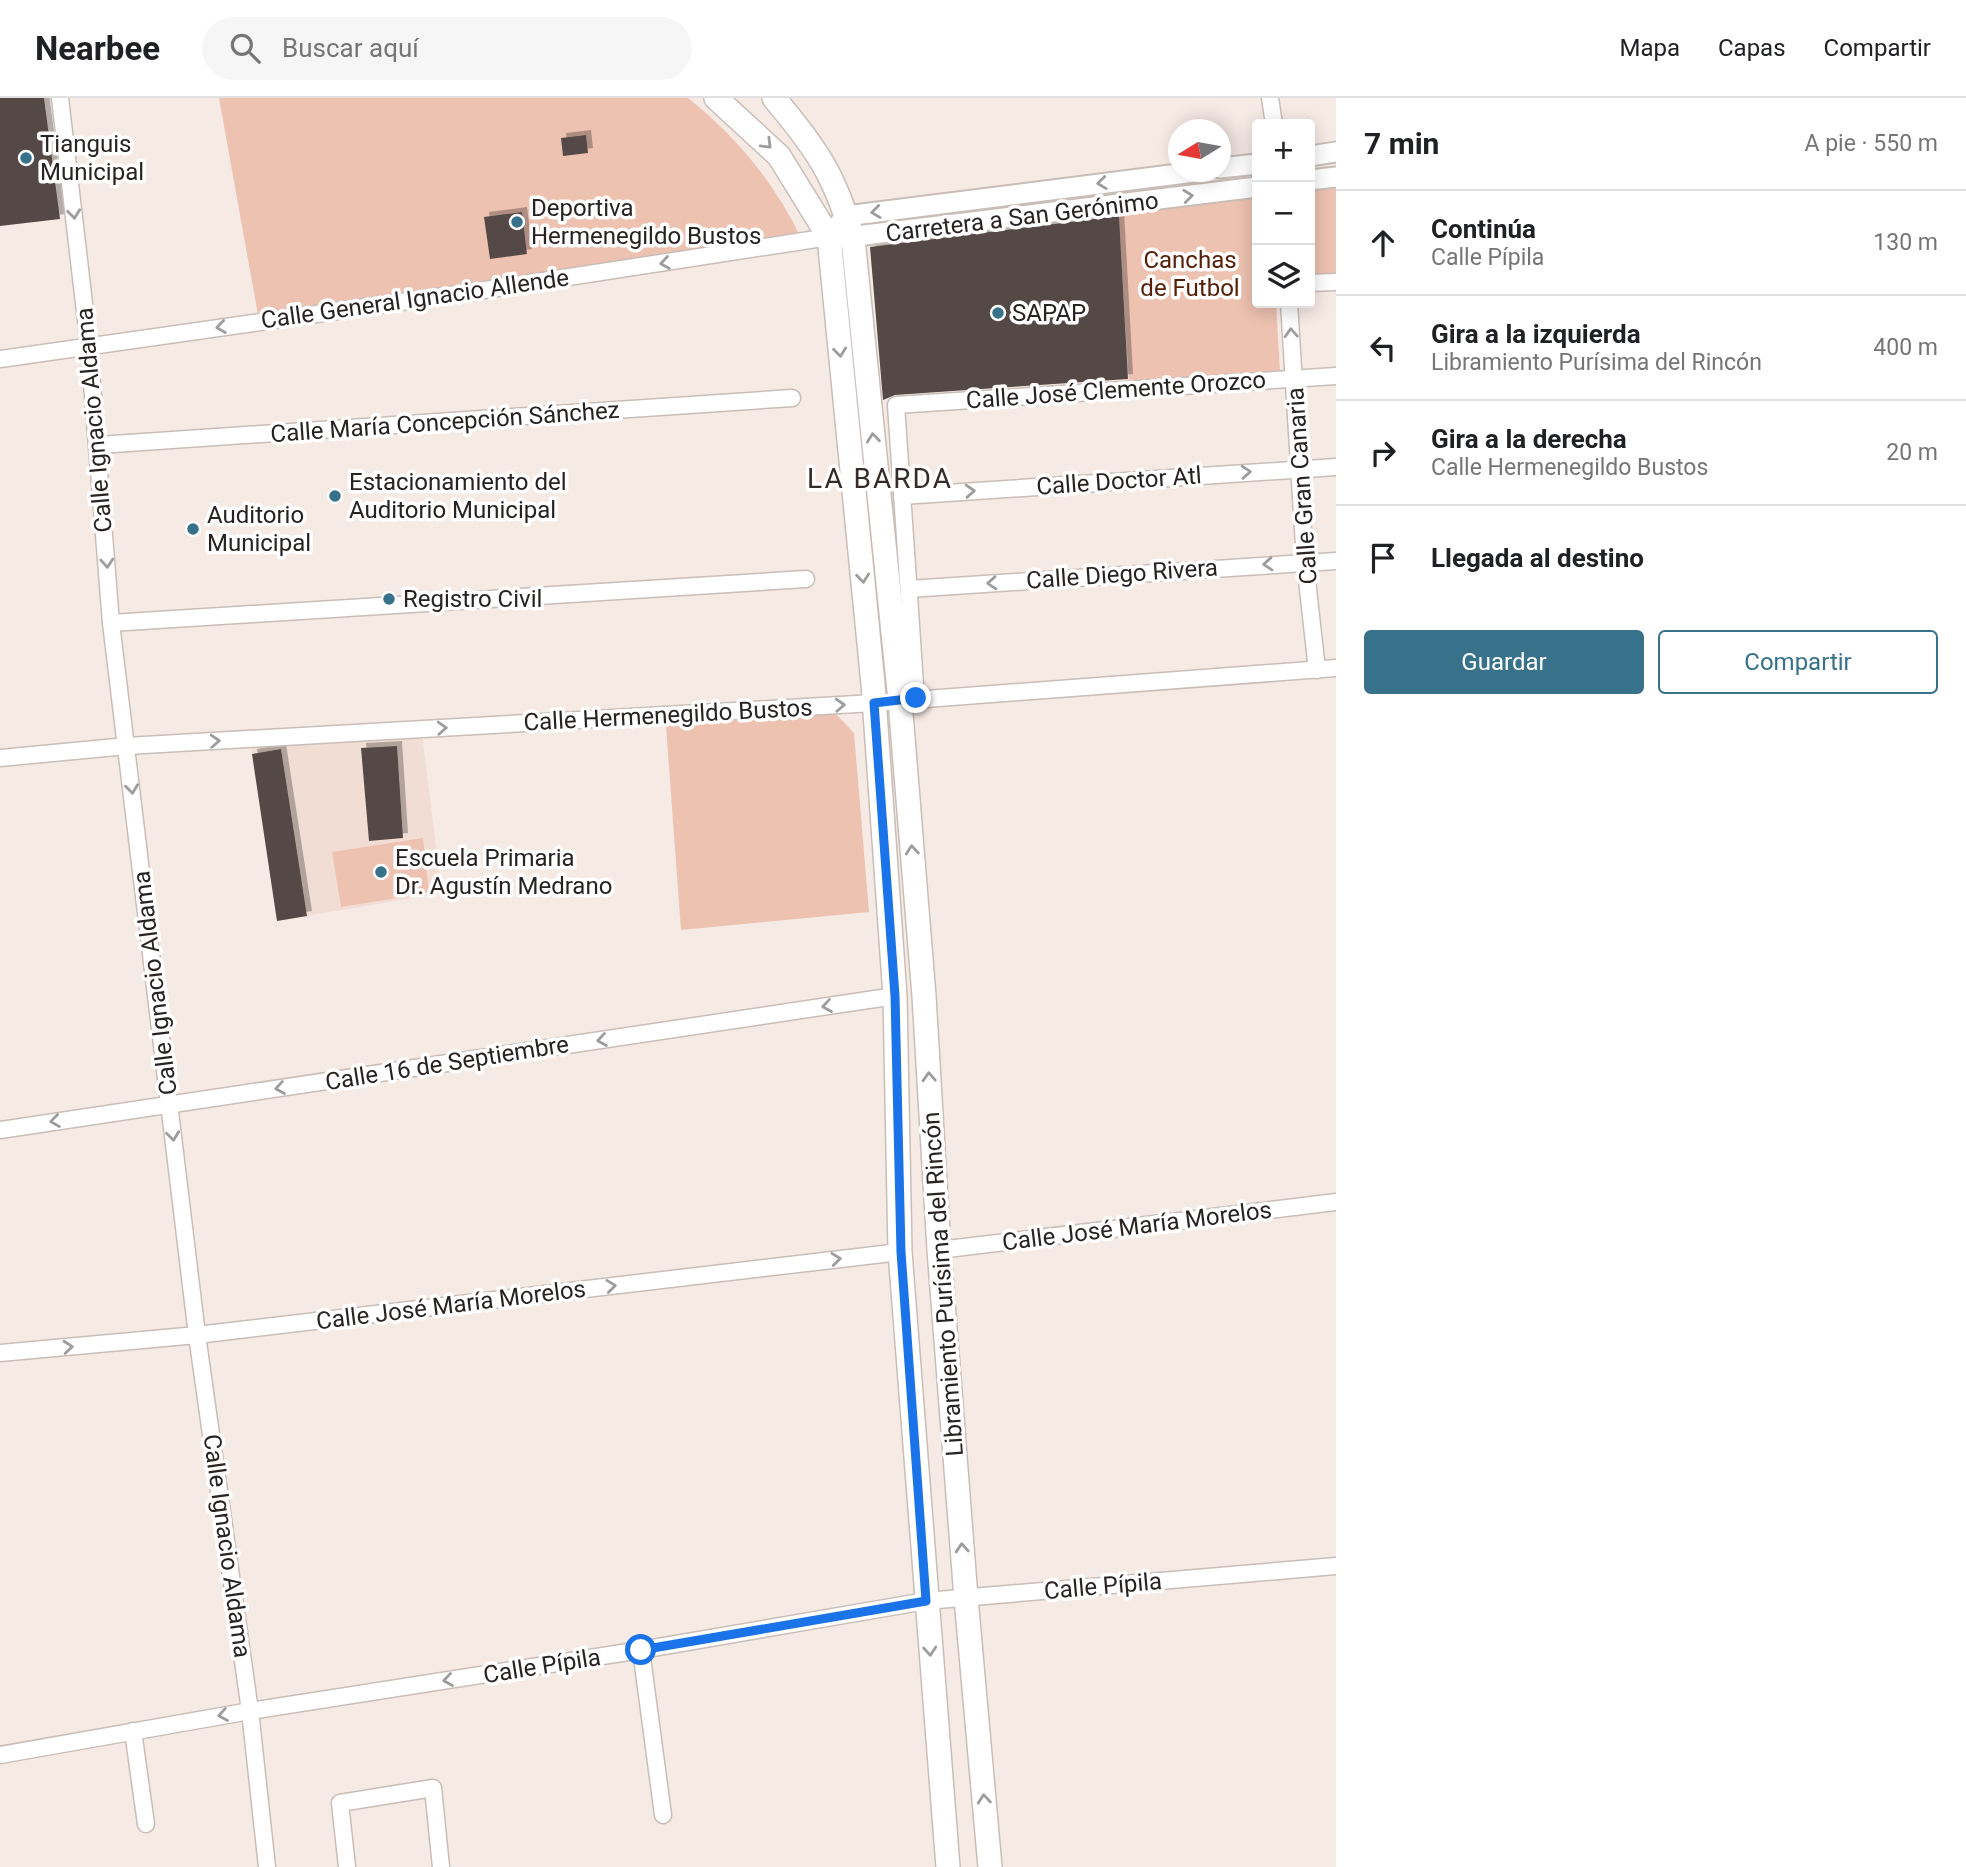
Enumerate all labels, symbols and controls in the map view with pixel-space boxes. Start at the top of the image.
search box [202,17,692,80]
text: Nearbee [35,29,160,68]
icon: search [226,29,264,67]
text: Buscar aquí [282,33,419,63]
text: Mapa [1619,34,1680,62]
text: Capas [1718,34,1786,62]
text: Compartir [1824,34,1931,62]
north arrow [1168,119,1231,182]
map controls [1252,119,1315,308]
button: + [1252,119,1315,182]
text: 7 min [1364,126,1439,161]
place label: Tianguis Municipal [40,130,144,186]
text: A pie · 550 m [1805,130,1938,157]
one-way arrow [758,136,771,149]
marker: Tianguis Municipal [18,150,34,166]
one-way arrow [1096,175,1108,190]
button: − [1252,182,1315,245]
street label: Carretera a San Gerónimo [884,186,1160,248]
one-way arrow [1182,188,1194,203]
place label: Deportiva Hermenegildo Bustos [531,194,761,250]
one-way arrow [870,204,882,219]
one-way arrow [66,209,81,220]
marker: Deportiva Hermenegildo Bustos [509,214,525,230]
text: Continúa [1431,214,1536,244]
icon: ahead [1364,224,1402,262]
text: 130 m [1873,229,1938,256]
text: Calle Pípila [1431,244,1544,271]
button: layers [1252,245,1315,308]
park label: Canchas de Futbol [1140,246,1240,302]
one-way arrow [659,255,670,270]
street label: Calle General Ignacio Allende [259,264,571,334]
place label: SAPAP [1012,299,1086,327]
marker: SAPAP [990,305,1006,321]
street label: Calle Ignacio Aldama [70,306,118,534]
one-way arrow [215,319,227,334]
text: Gira a la izquierda [1431,319,1641,349]
one-way arrow [1284,327,1299,338]
icon: left [1364,329,1402,367]
text: 400 m [1873,334,1938,361]
one-way arrow [832,347,847,358]
text: Libramiento Purísima del Rincón [1431,349,1762,376]
street label: Calle José Clemente Orozco [965,366,1267,414]
street label: Calle Gran Canaria [1281,387,1323,585]
street label: Calle María Concepción Sánchez [270,396,620,448]
text: Gira a la derecha [1431,424,1627,454]
one-way arrow [866,432,881,443]
icon: right [1364,434,1402,472]
text: 20 m [1886,439,1938,466]
text: Calle Hermenegildo Bustos [1431,454,1708,481]
street label: Calle Doctor Atl [1035,461,1203,501]
district label: LA BARDA [807,462,953,495]
one-way arrow [1241,465,1252,480]
place label: Estacionamiento del Auditorio Municipal [349,468,567,524]
one-way arrow [965,484,976,499]
marker: Estacionamiento del Auditorio Municipal [327,488,343,504]
place label: Auditorio Municipal [207,501,311,557]
marker: Auditorio Municipal [185,521,201,537]
icon: arrive [1364,539,1402,577]
text: Llegada al destino [1431,543,1644,573]
street label: Calle Diego Rivera [1025,553,1219,595]
one-way arrow [1262,557,1273,572]
one-way arrow [99,558,114,569]
one-way arrow [855,572,870,584]
one-way arrow [986,575,997,590]
place label: Registro Civil [403,585,542,613]
marker: Registro Civil [381,591,397,607]
button: Guardar [1364,630,1644,694]
button: Compartir [1658,630,1938,694]
route end [900,682,931,713]
street label: Calle Hermenegildo Bustos [523,693,813,737]
one-way arrow [835,698,846,713]
one-way arrow [436,721,447,736]
one-way arrow [209,734,220,749]
one-way arrow [125,783,140,795]
place label: Escuela Primaria Dr. Agustín Medrano [395,844,612,900]
one-way arrow [905,844,920,855]
marker: Escuela Primaria Dr. Agustín Medrano [373,864,389,880]
street label: Calle Ignacio Aldama [127,869,183,1097]
one-way arrow [821,998,833,1013]
street label: Calle 16 de Septiembre [323,1030,571,1096]
one-way arrow [596,1032,608,1047]
one-way arrow [921,1071,936,1082]
one-way arrow [274,1080,286,1095]
street label: Libramiento Purísima del Rincón [917,1111,969,1457]
one-way arrow [49,1114,61,1129]
one-way arrow [165,1131,180,1142]
street label: Calle José María Morelos [1001,1196,1273,1256]
one-way arrow [831,1252,842,1267]
street label: Calle José María Morelos [315,1275,587,1335]
one-way arrow [605,1279,616,1294]
one-way arrow [63,1340,74,1355]
street label: Calle Ignacio Aldama [197,1432,257,1660]
one-way arrow [955,1542,970,1553]
street label: Calle Pípila [1043,1567,1163,1605]
route start [625,1634,656,1665]
street label: Calle Pípila [481,1643,603,1689]
one-way arrow [922,1646,937,1657]
one-way arrow [442,1672,454,1687]
one-way arrow [217,1707,229,1722]
one-way arrow [976,1793,991,1805]

